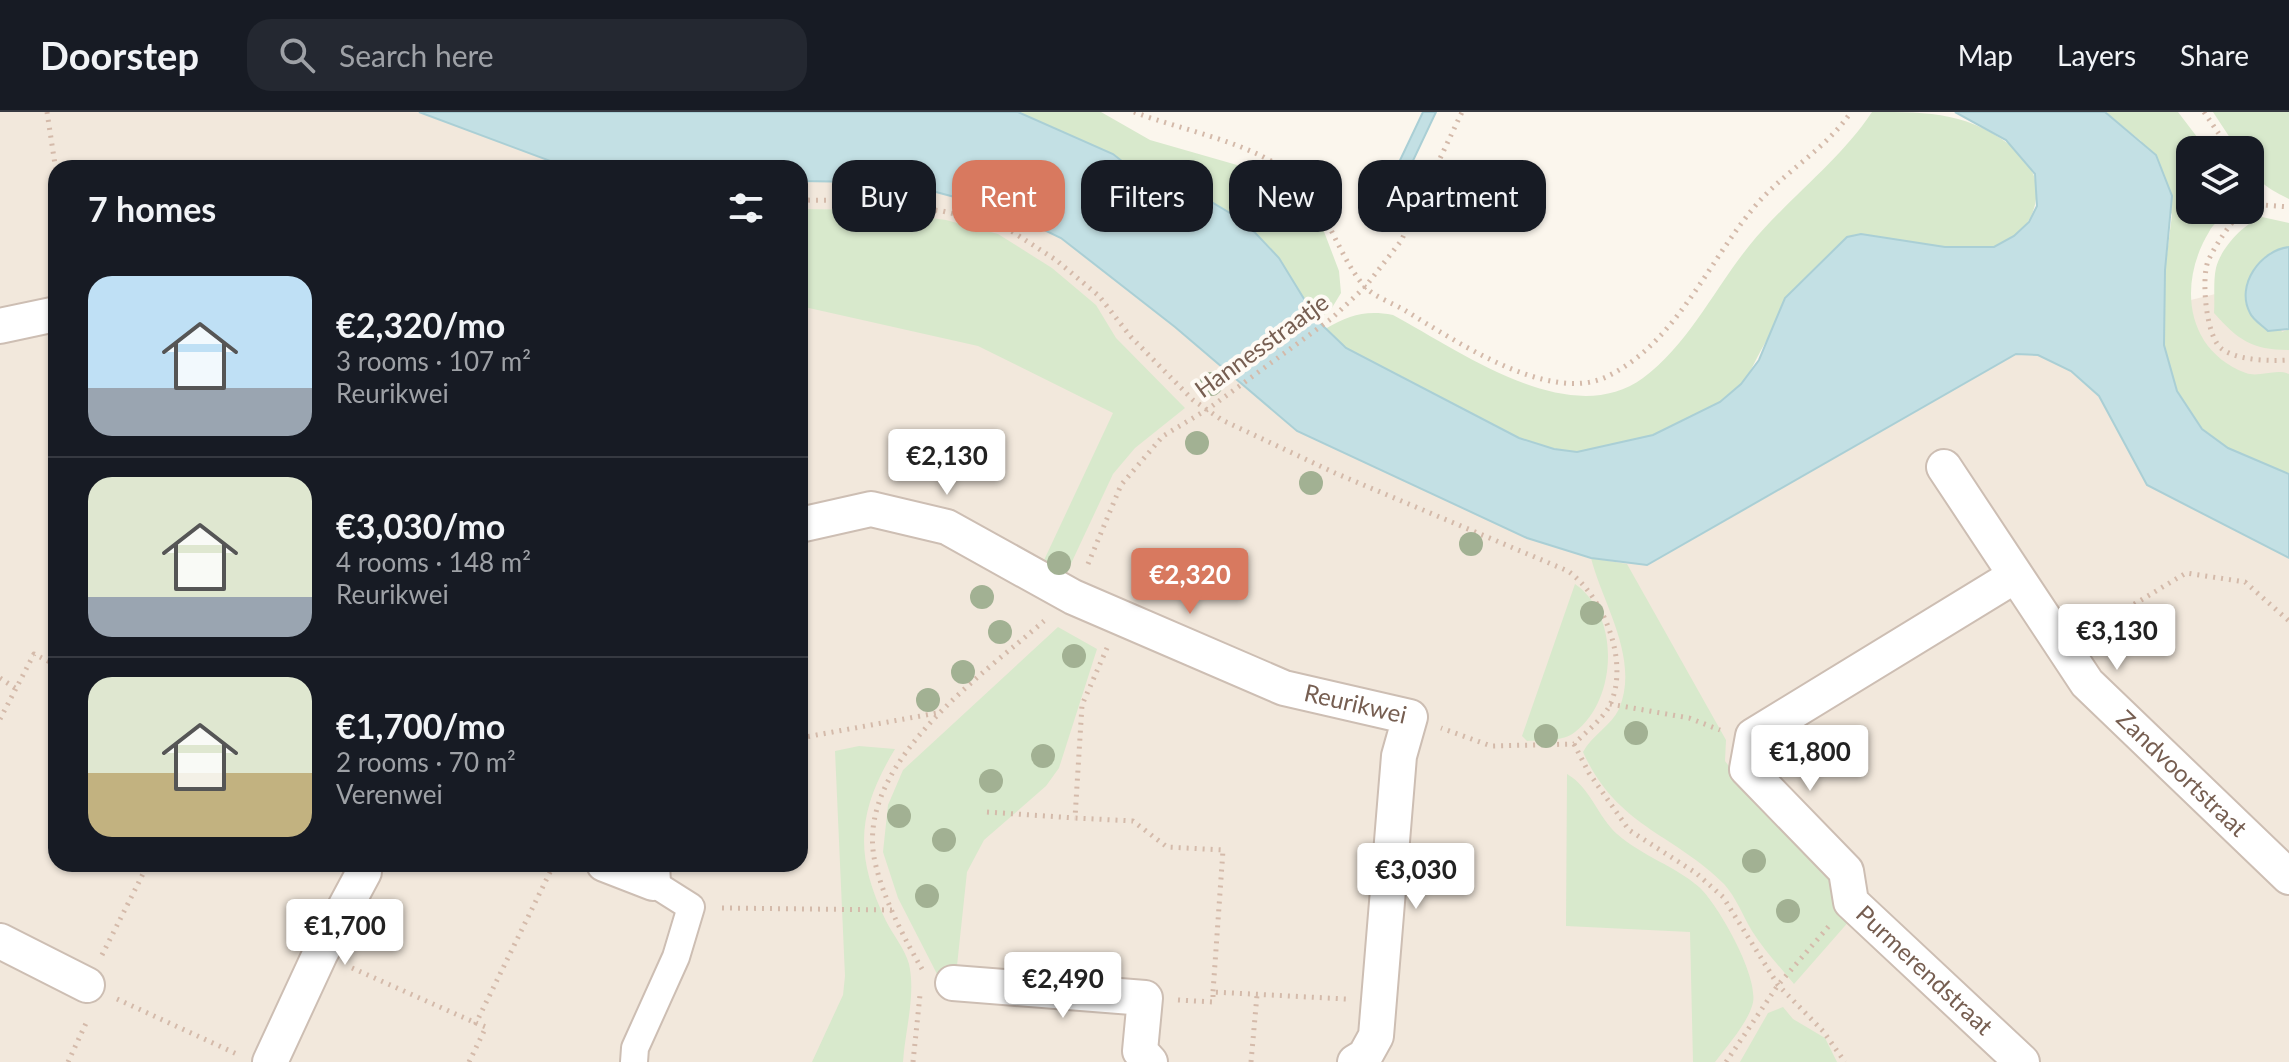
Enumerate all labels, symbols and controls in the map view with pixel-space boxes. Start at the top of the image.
search box [247,19,807,91]
text: Doorstep [40,32,199,78]
icon: search [275,33,319,77]
text: Search here [339,37,494,73]
text: Map [1958,38,2013,72]
text: Layers [2057,38,2136,72]
text: Share [2180,38,2249,72]
map controls [2176,136,2264,224]
button: layers [2176,136,2264,224]
chip: Buy [832,160,936,232]
chip: Rent [952,160,1065,232]
chip: Filters [1081,160,1213,232]
chip: New [1229,160,1342,232]
chip: Apartment [1358,160,1546,232]
icon: filters [724,186,768,230]
text: 7 homes [88,188,216,229]
street label: Hannesstraatje [1189,287,1334,403]
text: €2,320/mo [336,304,505,345]
icon: home [152,308,248,404]
text: 3 rooms · 107 m² [336,345,531,377]
text: Reurikwei [336,377,449,409]
pin: €2,130 [882,429,1012,497]
text: €2,130 [906,439,988,471]
text: €3,030/mo [336,505,505,546]
icon: home [152,509,248,605]
text: 4 rooms · 148 m² [336,546,531,578]
pin: €2,320 [1125,548,1255,616]
text: €2,320 [1149,558,1231,590]
text: Reurikwei [336,578,449,610]
pin: €3,130 [2052,604,2182,672]
text: €3,130 [2076,614,2158,646]
street label: Reurikwei [1302,677,1410,729]
street label: Zandvoortstraat [2111,703,2254,842]
text: €1,700/mo [336,705,505,746]
icon: home [152,709,248,805]
pin: €1,800 [1745,725,1875,793]
text: €1,800 [1769,735,1851,767]
text: 2 rooms · 70 m² [336,746,516,778]
text: Verenwei [336,778,443,810]
pin: €3,030 [1351,843,1481,911]
text: €3,030 [1375,853,1457,885]
street label: Purmerendstraat [1851,898,2000,1041]
pin: €1,700 [280,899,410,967]
text: €1,700 [304,909,386,941]
pin: €2,490 [998,952,1128,1020]
text: €2,490 [1022,962,1104,994]

